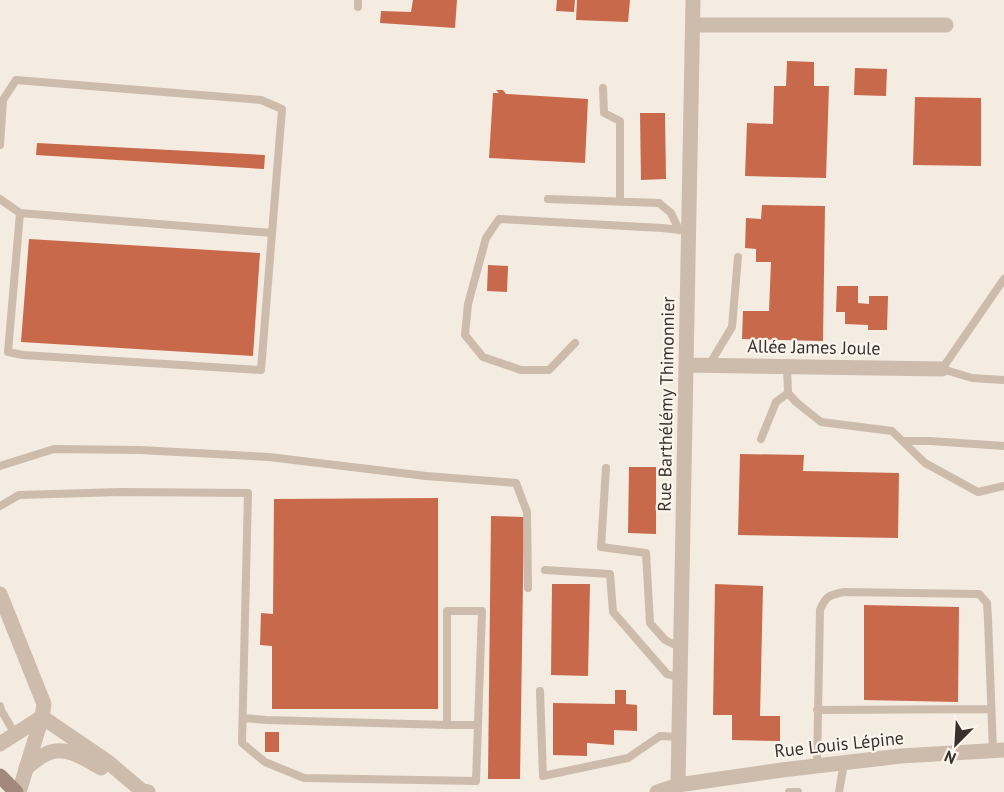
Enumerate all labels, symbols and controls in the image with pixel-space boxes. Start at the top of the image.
street label: Rue Barthélémy Thimonnier [653,296,679,512]
street label: Allée James Joule [747,334,881,360]
north arrow [926,714,986,774]
street label: Rue Louis Lépine [773,726,905,762]
text: N [941,746,959,769]

